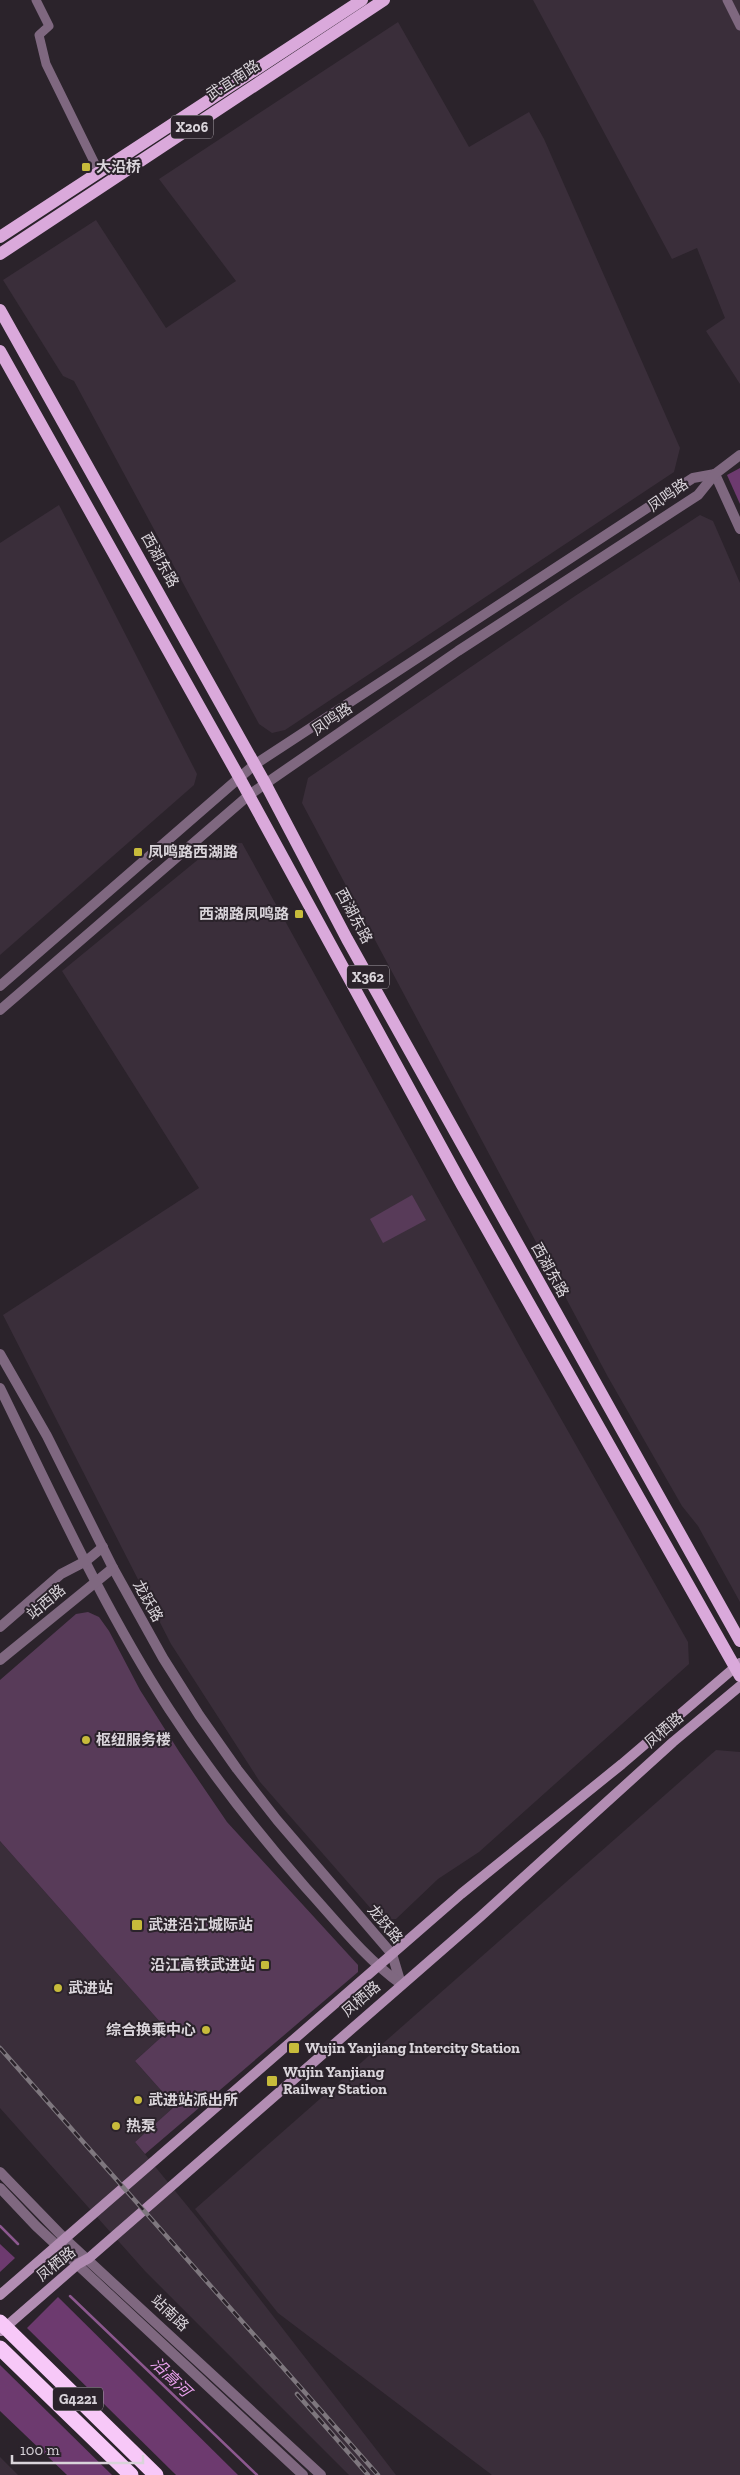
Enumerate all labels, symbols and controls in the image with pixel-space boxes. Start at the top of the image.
street label: 武宜南路 [203,56,263,104]
road number: X206 [171,115,213,138]
place label: 大沿桥 [96,158,141,176]
marker: 大沿桥 [80,161,92,173]
street label: 凤鸣路 [644,475,692,515]
street label: 西湖东路 [138,529,182,591]
street label: 凤鸣路 [308,699,356,739]
place label: 凤鸣路西湖路 [148,843,238,861]
marker: 凤鸣路西湖路 [132,846,144,858]
street label: 西湖东路 [332,885,376,947]
place label: 西湖路凤鸣路 [199,905,289,923]
marker: 西湖路凤鸣路 [293,908,305,920]
road number: X362 [347,966,389,989]
street label: 西湖东路 [528,1239,572,1301]
street label: 龙跃路 [129,1577,167,1625]
street label: 站西路 [23,1581,69,1623]
street label: 凤栖路 [641,1708,687,1752]
place label: 枢纽服务楼 [96,1731,171,1749]
marker: 枢纽服务楼 [80,1734,92,1746]
street label: 龙跃路 [364,1901,406,1947]
place label: 武进沿江城际站 [148,1916,253,1934]
marker: 武进沿江城际站 [130,1918,144,1932]
place label: 沿江高铁武进站 [150,1956,255,1974]
marker: 沿江高铁武进站 [259,1959,271,1971]
street label: 凤栖路 [338,1977,384,2021]
place label: 武进站 [68,1979,113,1997]
marker: 武进站 [52,1982,64,1994]
place label: 综合换乘中心 [106,2021,196,2039]
marker: 综合换乘中心 [200,2024,212,2036]
place label: Wujin Yanjiang Intercity Station [305,2039,520,2057]
marker: Wujin Yanjiang Intercity Station [287,2041,301,2055]
place label: Wujin Yanjiang Railway Station [283,2063,387,2098]
marker: Wujin Yanjiang Railway Station [265,2074,279,2088]
place label: 武进站派出所 [148,2091,238,2109]
marker: 武进站派出所 [132,2094,144,2106]
place label: 热泵 [126,2117,156,2135]
marker: 热泵 [110,2120,122,2132]
street label: 凤栖路 [33,2243,79,2285]
street label: 站南路 [147,2291,193,2335]
water label: 沿高河 [147,2353,197,2403]
road number: G4221 [53,2388,103,2410]
scale bar [12,2432,144,2464]
text: 100 m [20,2441,59,2459]

